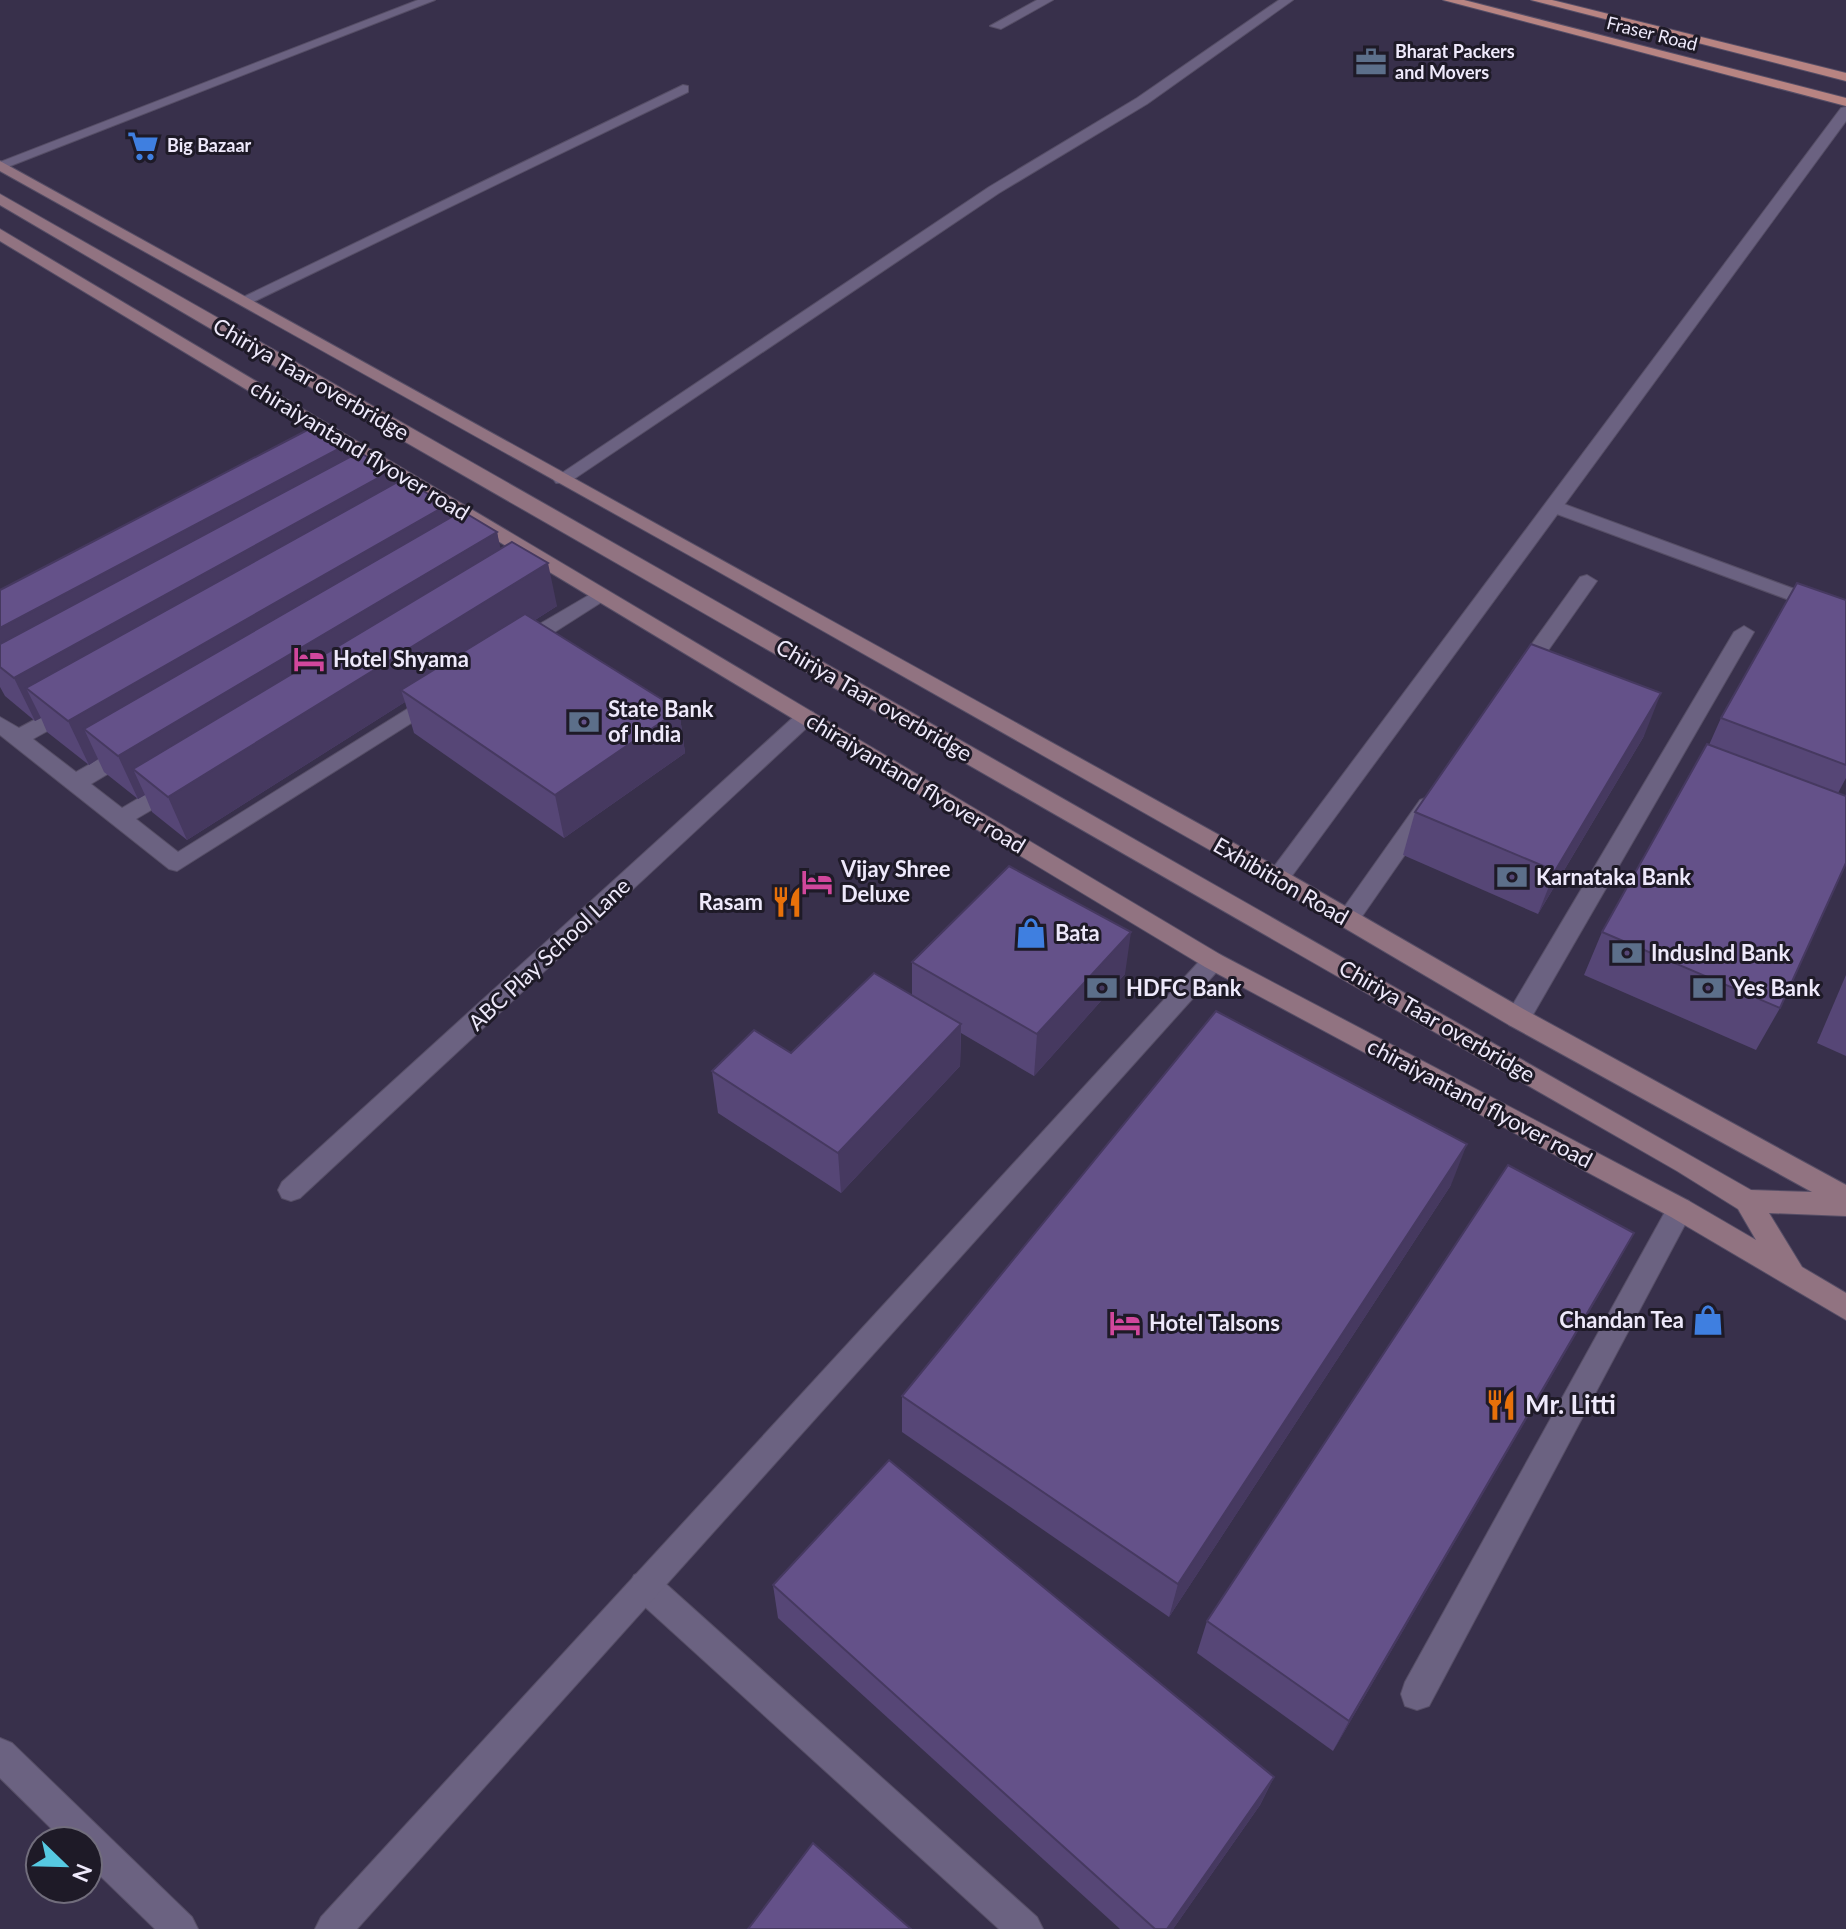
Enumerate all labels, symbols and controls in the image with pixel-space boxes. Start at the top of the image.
street label: Fraser Road [1605,11,1700,55]
place label: Bharat Packers and Movers [1395,40,1515,83]
office icon: Bharat Packers and Movers [1354,45,1388,79]
supermarket icon: Big Bazaar [126,129,160,163]
place label: Big Bazaar [167,134,252,156]
street label: Chiriya Taar overbridge [208,311,414,446]
street label: chiraiyantand flyover road [246,373,475,526]
street label: Chiriya Taar overbridge [771,632,977,767]
hotel icon: Hotel Shyama [292,642,326,676]
place label: Hotel Shyama [333,645,469,672]
place label: State Bank of India [608,695,714,747]
bank icon: State Bank of India [567,705,601,739]
street label: chiraiyantand flyover road [802,706,1031,859]
street label: Exhibition Road [1209,831,1354,930]
place label: Vijay Shree Deluxe [840,855,951,907]
bank icon: Karnataka Bank [1495,860,1529,894]
place label: Karnataka Bank [1536,863,1691,890]
hotel icon: Vijay Shree Deluxe [800,865,834,899]
street label: ABC Play School Lane [462,872,635,1036]
restaurant icon: Rasam [770,885,804,919]
place label: Rasam [699,888,763,915]
shop icon: Bata [1014,916,1048,950]
place label: Bata [1055,919,1100,946]
bank icon: IndusInd Bank [1610,936,1644,970]
place label: IndusInd Bank [1651,939,1791,966]
street label: Chiriya Taar overbridge [1334,953,1540,1088]
bank icon: HDFC Bank [1085,971,1119,1005]
bank icon: Yes Bank [1691,971,1725,1005]
place label: HDFC Bank [1126,974,1242,1001]
place label: Yes Bank [1731,974,1820,1001]
street label: chiraiyantand flyover road [1363,1032,1597,1173]
shop icon: Chandan Tea [1691,1303,1725,1337]
hotel icon: Hotel Talsons [1108,1306,1142,1340]
place label: Chandan Tea [1559,1306,1684,1333]
place label: Hotel Talsons [1149,1309,1280,1336]
restaurant icon: Mr. Litti [1484,1388,1518,1422]
place label: Mr. Litti [1525,1388,1616,1420]
north arrow [24,1825,104,1905]
text: N [67,1860,99,1886]

